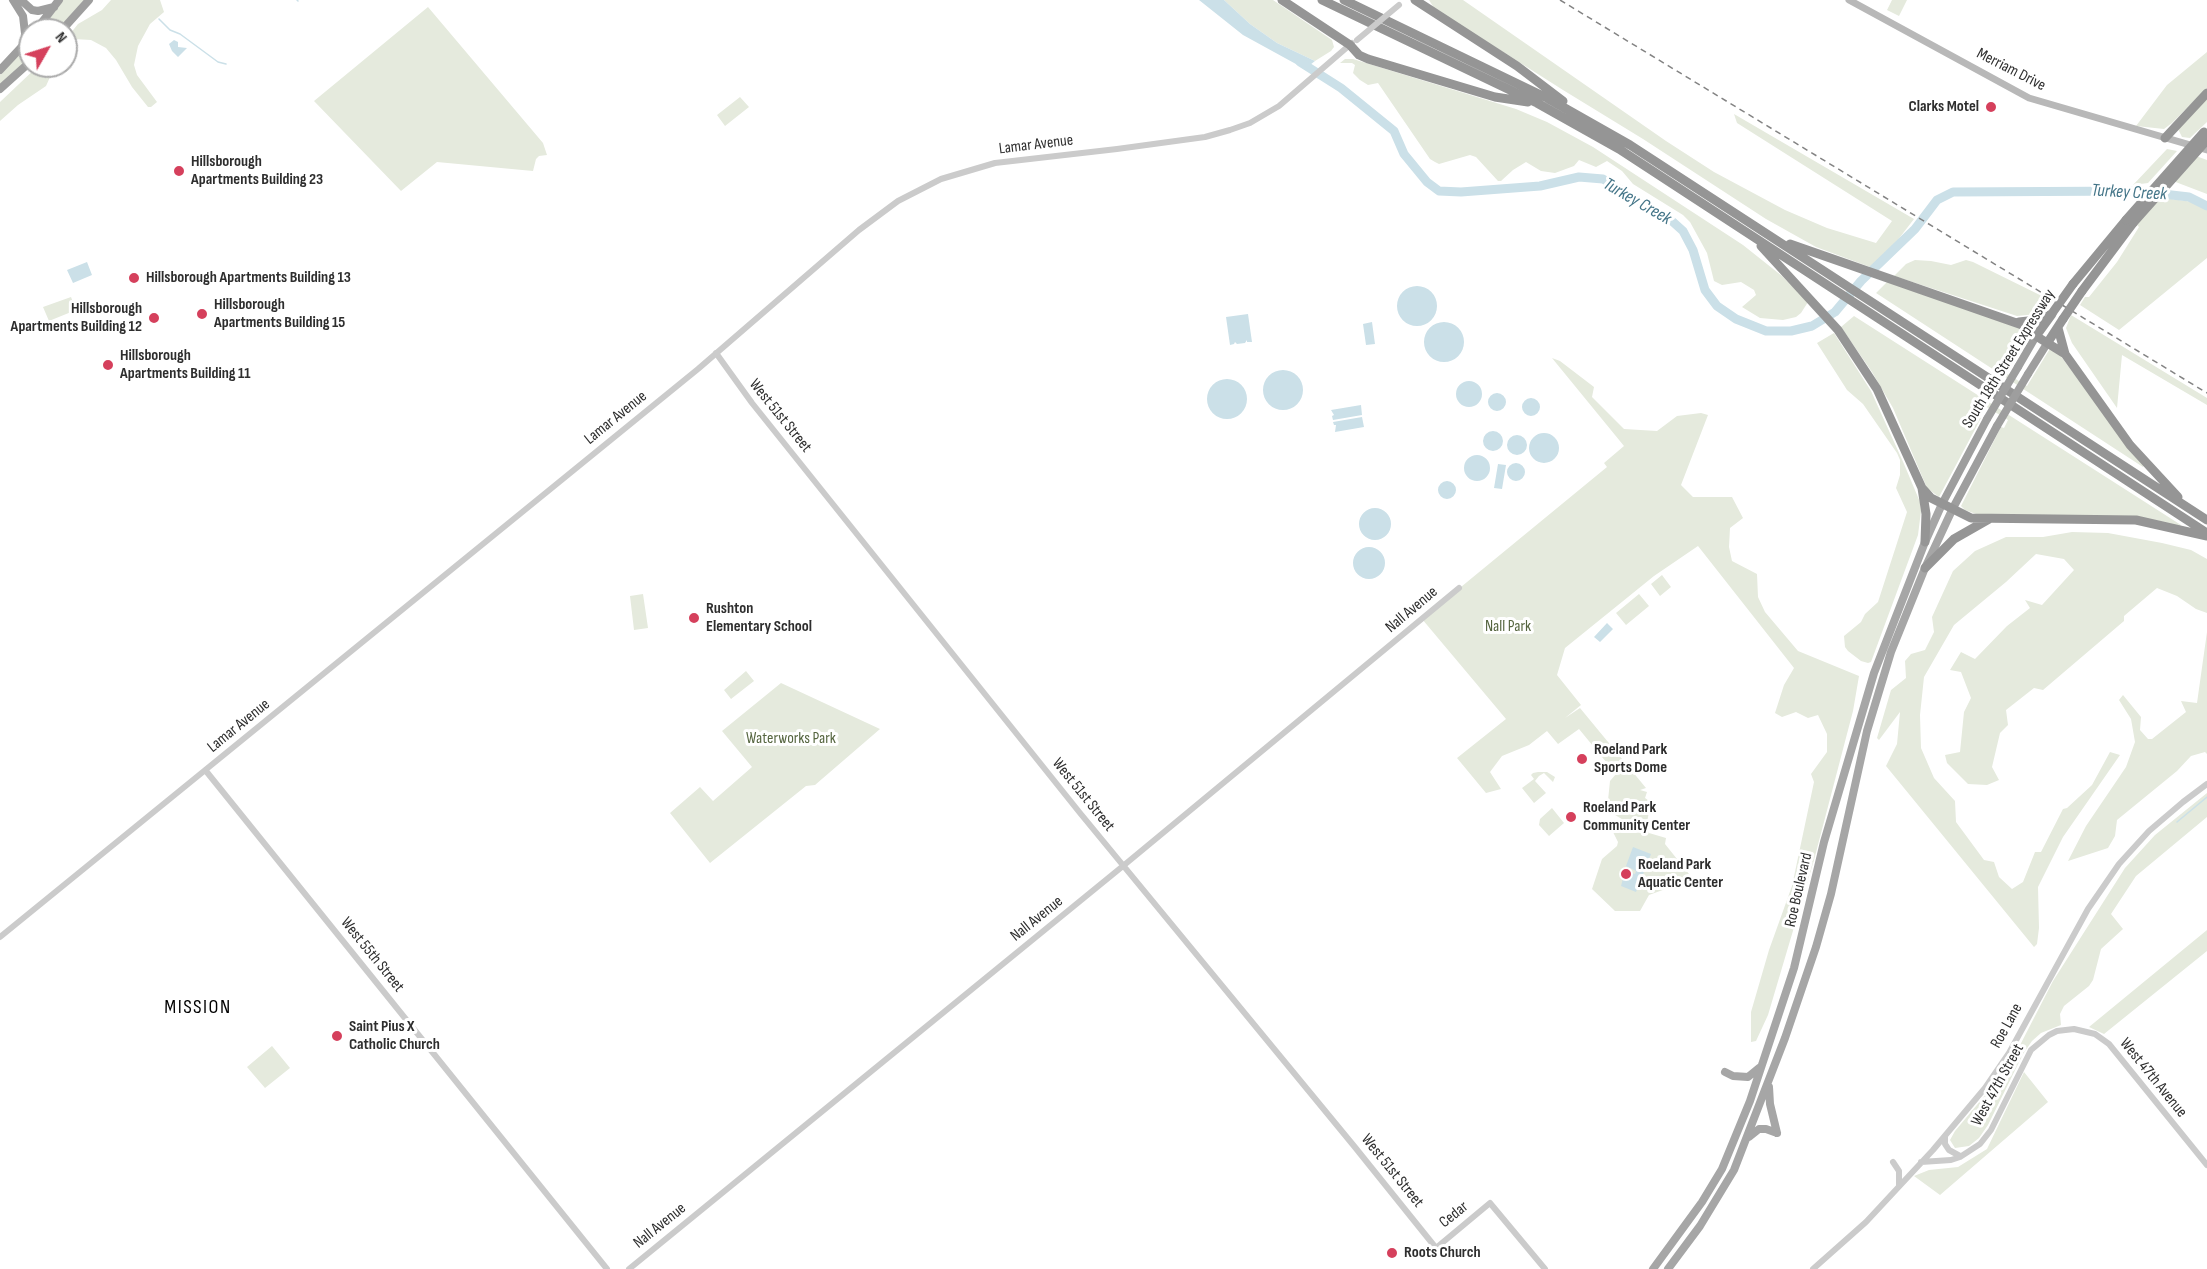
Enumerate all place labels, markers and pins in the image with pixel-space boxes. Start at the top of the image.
place label: Clarks Motel [1909,97,1979,117]
marker: Clarks Motel [1984,100,1998,114]
place label: Hillsborough Apartments Building 23 [191,152,323,190]
marker: Hillsborough Apartments Building 23 [172,164,186,178]
place label: Hillsborough Apartments Building 13 [146,268,351,288]
marker: Hillsborough Apartments Building 13 [127,271,141,285]
place label: Hillsborough Apartments Building 15 [214,295,345,333]
place label: Hillsborough Apartments Building 12 [11,299,142,337]
marker: Hillsborough Apartments Building 15 [195,307,209,321]
marker: Hillsborough Apartments Building 12 [147,311,161,325]
place label: Hillsborough Apartments Building 11 [120,346,251,384]
marker: Hillsborough Apartments Building 11 [101,358,115,372]
place label: Rushton Elementary School [706,599,812,637]
marker: Rushton Elementary School [687,611,701,625]
place label: Roeland Park Sports Dome [1594,740,1667,778]
marker: Roeland Park Sports Dome [1575,752,1589,766]
place label: Roeland Park Community Center [1583,798,1690,836]
marker: Roeland Park Community Center [1564,810,1578,824]
place label: Roeland Park Aquatic Center [1638,855,1723,893]
marker: Roeland Park Aquatic Center [1619,867,1633,881]
place label: Saint Pius X Catholic Church [349,1017,440,1055]
marker: Saint Pius X Catholic Church [330,1029,344,1043]
place label: Roots Church [1404,1243,1481,1263]
marker: Roots Church [1385,1246,1399,1260]

